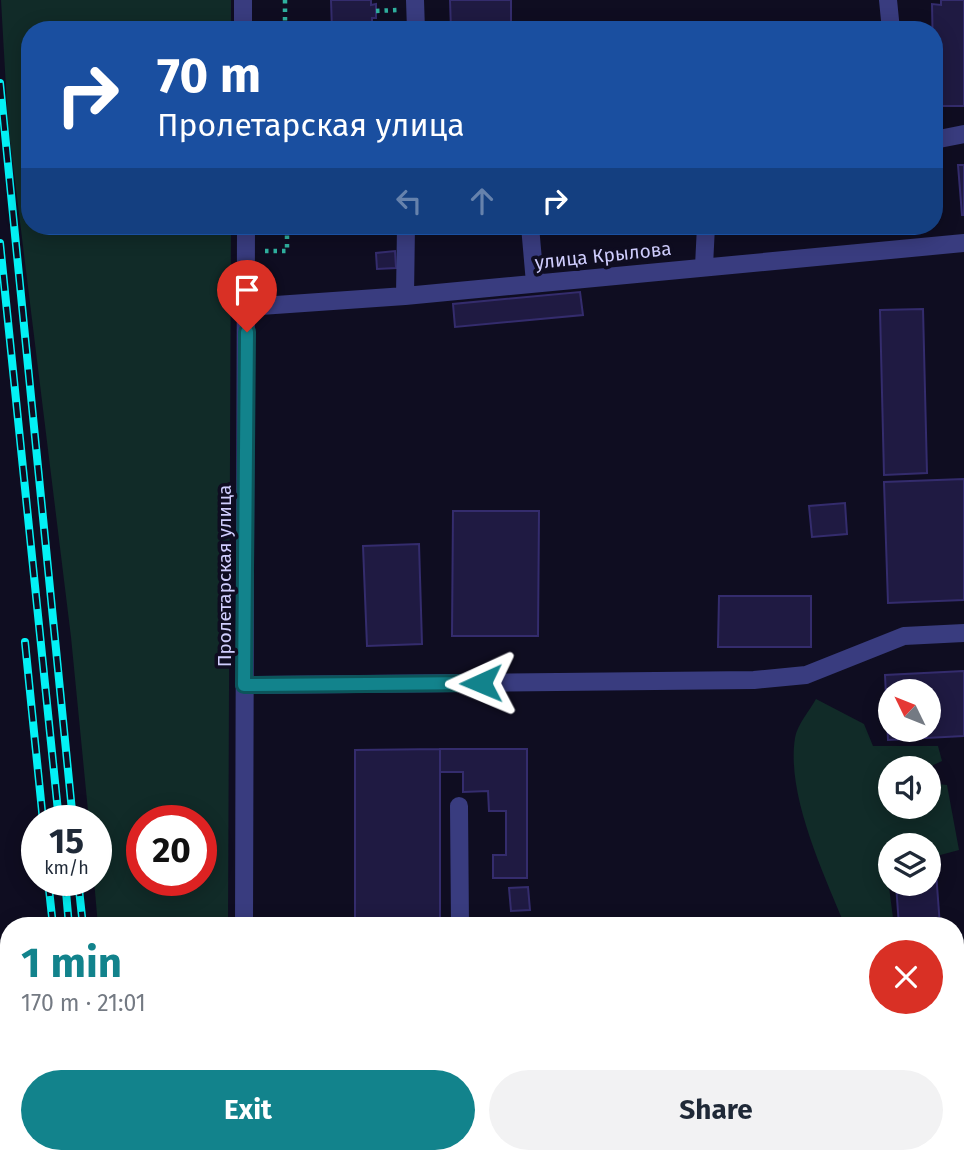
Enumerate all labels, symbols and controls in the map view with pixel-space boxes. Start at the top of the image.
text: 70 m [157,46,261,105]
icon: right [42,49,133,140]
text: Пролетарская улица [157,106,465,144]
icon: left [390,182,428,220]
icon: ahead [463,182,501,220]
icon: right [536,182,574,220]
street label: улица Крылова [534,237,673,274]
pin [217,260,277,332]
icon: arrive [228,271,266,309]
street label: Пролетарская улица [213,485,236,667]
position arrow [444,646,518,720]
north arrow [878,679,942,742]
map controls [878,679,941,896]
button: sound [878,756,941,819]
speed limit sign: 20 [126,805,217,896]
text: 15 [49,820,84,862]
button: layers [878,833,941,896]
text: km/h [44,857,89,879]
text: 1 min [21,938,122,988]
button: close [869,940,943,1014]
text: 170 m · 21:01 [21,989,146,1017]
button: Exit [21,1070,475,1150]
button: Share [489,1070,943,1150]

